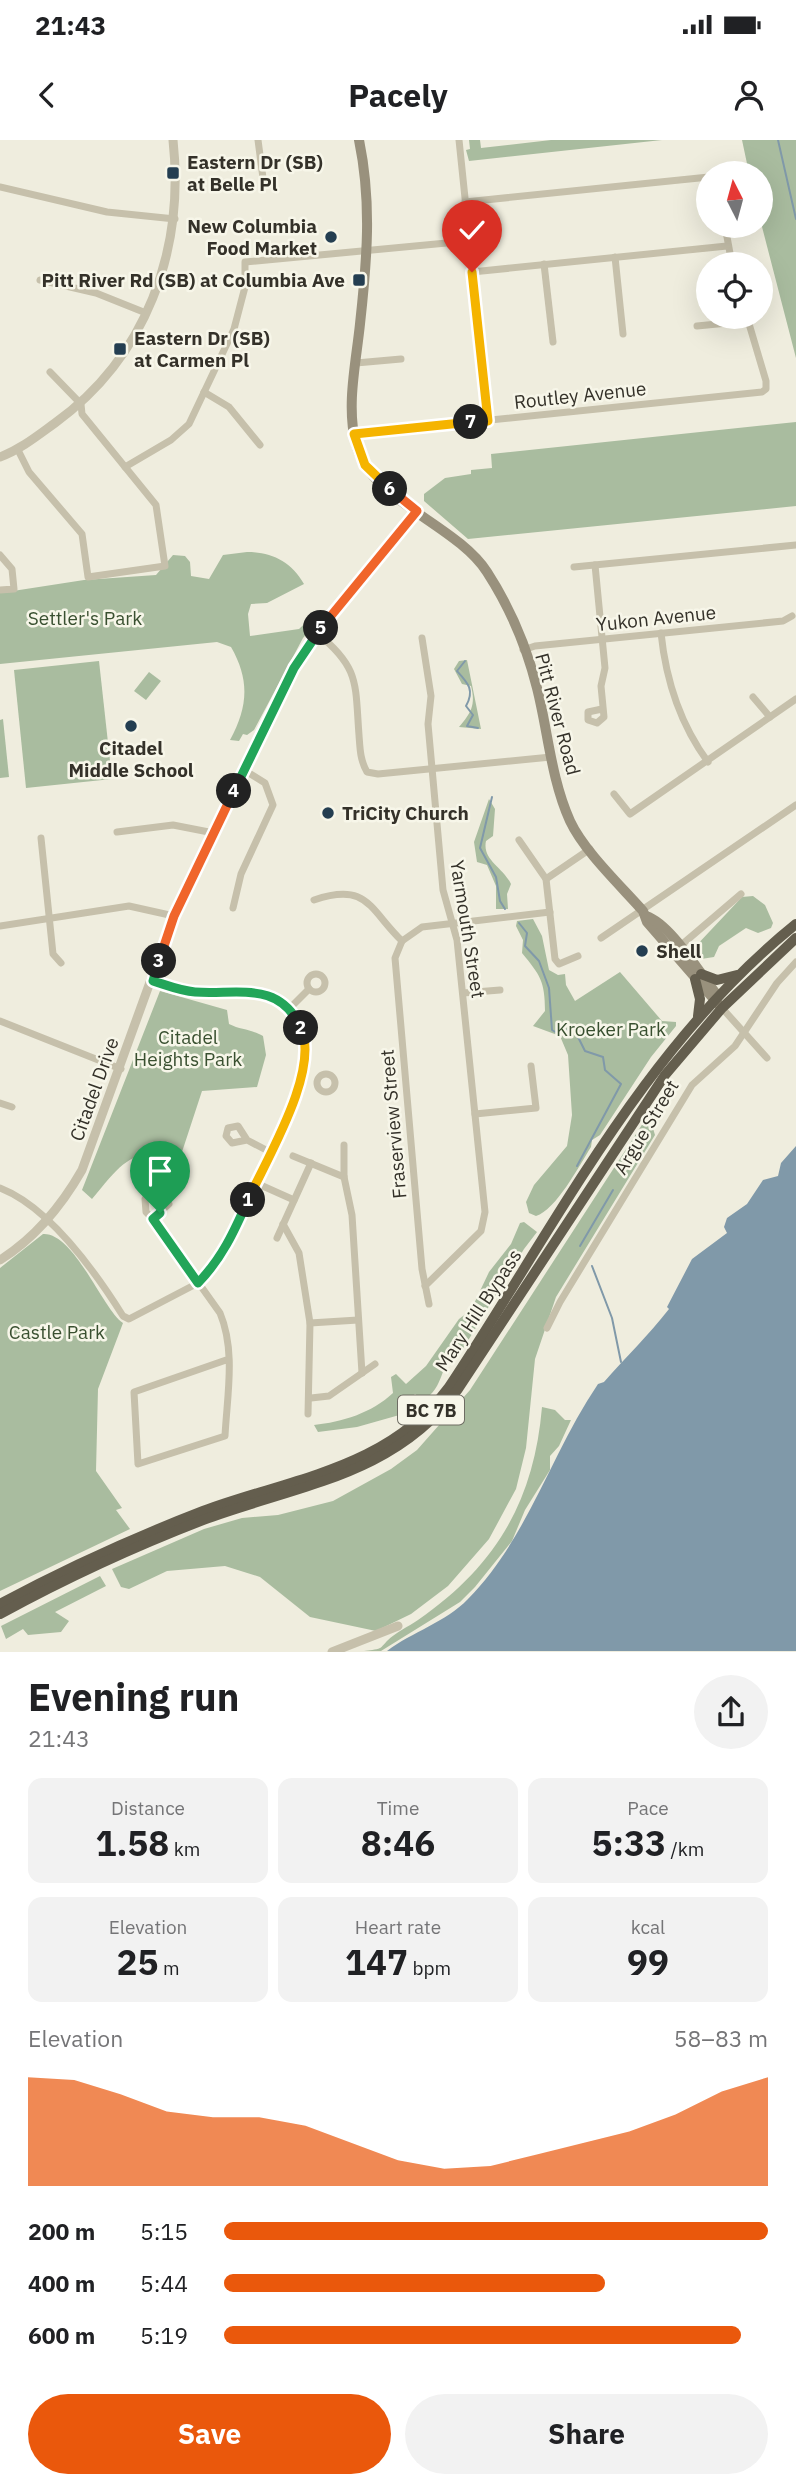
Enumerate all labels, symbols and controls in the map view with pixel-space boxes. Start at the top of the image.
text: 21:43 [35,8,106,42]
text: Pacely [348,74,448,116]
icon: back [28,76,66,114]
icon: person [730,76,768,114]
place label: Eastern Dr (SB) at Belle Pl [187,150,323,196]
north arrow [696,161,774,238]
map controls [696,161,773,329]
marker: Eastern Dr (SB) at Belle Pl [165,165,181,181]
pin [442,200,502,272]
icon: check [453,211,491,249]
place label: New Columbia Food Market [187,214,317,260]
marker: New Columbia Food Market [323,229,339,245]
button: locate [696,252,773,329]
place label: Pitt River Rd (SB) at Columbia Ave [42,268,345,292]
marker: Pitt River Rd (SB) at Columbia Ave [351,272,367,288]
place label: Eastern Dr (SB) at Carmen Pl [134,326,270,372]
marker: Eastern Dr (SB) at Carmen Pl [112,341,128,357]
street label: Routley Avenue [513,376,647,414]
pin: 7 [454,404,489,440]
text: 7 [465,409,476,433]
pin: 6 [372,472,408,506]
text: 6 [384,476,395,500]
street label: Yukon Avenue [595,600,717,636]
park label: Settler's Park [28,606,142,630]
pin: 5 [304,610,338,645]
text: 5 [315,615,326,639]
street label: Pitt River Road [530,650,586,778]
marker: Citadel Middle School [123,718,139,734]
place label: Citadel Middle School [68,736,194,782]
pin: 4 [216,774,252,808]
text: 4 [228,778,239,802]
place label: TriCity Church [342,801,469,825]
marker: TriCity Church [320,805,336,821]
street label: Yarmouth Street [445,858,491,1000]
place label: Shell [656,939,701,963]
marker: Shell [634,943,650,959]
pin: 3 [142,944,176,978]
text: 3 [153,948,164,972]
pin: 2 [284,1010,318,1046]
text: 2 [295,1015,306,1039]
park label: Kroeker Park [556,1017,666,1041]
park label: Citadel Heights Park [134,1025,242,1071]
street label: Citadel Drive [64,1034,124,1144]
street label: Fraserview Street [375,1048,411,1200]
street label: Argue Street [608,1075,684,1179]
pin [130,1141,190,1213]
icon: arrive [141,1152,179,1190]
pin: 1 [230,1182,266,1218]
text: 1 [242,1187,253,1211]
street label: Mary Hill Bypass [430,1244,526,1376]
park label: Castle Park [9,1320,105,1344]
road number: BC 7B [398,1395,464,1424]
text: Evening run [28,1672,239,1721]
button: share [694,1675,768,1749]
text: 21:43 [28,1723,90,1753]
text: Distance [111,1796,185,1820]
text: Time [377,1796,419,1820]
text: Pace [627,1796,669,1820]
text: 1.58 [96,1820,169,1866]
text: 8:46 [361,1820,435,1866]
text: 5:33 [592,1820,666,1866]
text: km [169,1837,200,1861]
text: /km [666,1837,704,1861]
text: Elevation [109,1915,187,1939]
text: Heart rate [355,1915,441,1939]
text: kcal [631,1915,665,1939]
text: 25 [116,1939,158,1985]
text: 147 [345,1939,408,1985]
text: 99 [627,1939,669,1985]
text: m [158,1956,180,1980]
text: bpm [408,1956,451,1980]
text: Elevation [28,2023,123,2053]
text: 58–83 m [674,2023,768,2053]
text: 200 m [28,2216,95,2246]
text: 5:15 [140,2216,188,2246]
text: 400 m [28,2268,95,2298]
text: 5:44 [140,2268,188,2298]
text: 600 m [28,2320,95,2350]
text: 5:19 [140,2320,188,2350]
button: Save [28,2394,391,2474]
button: Share [405,2394,768,2474]

